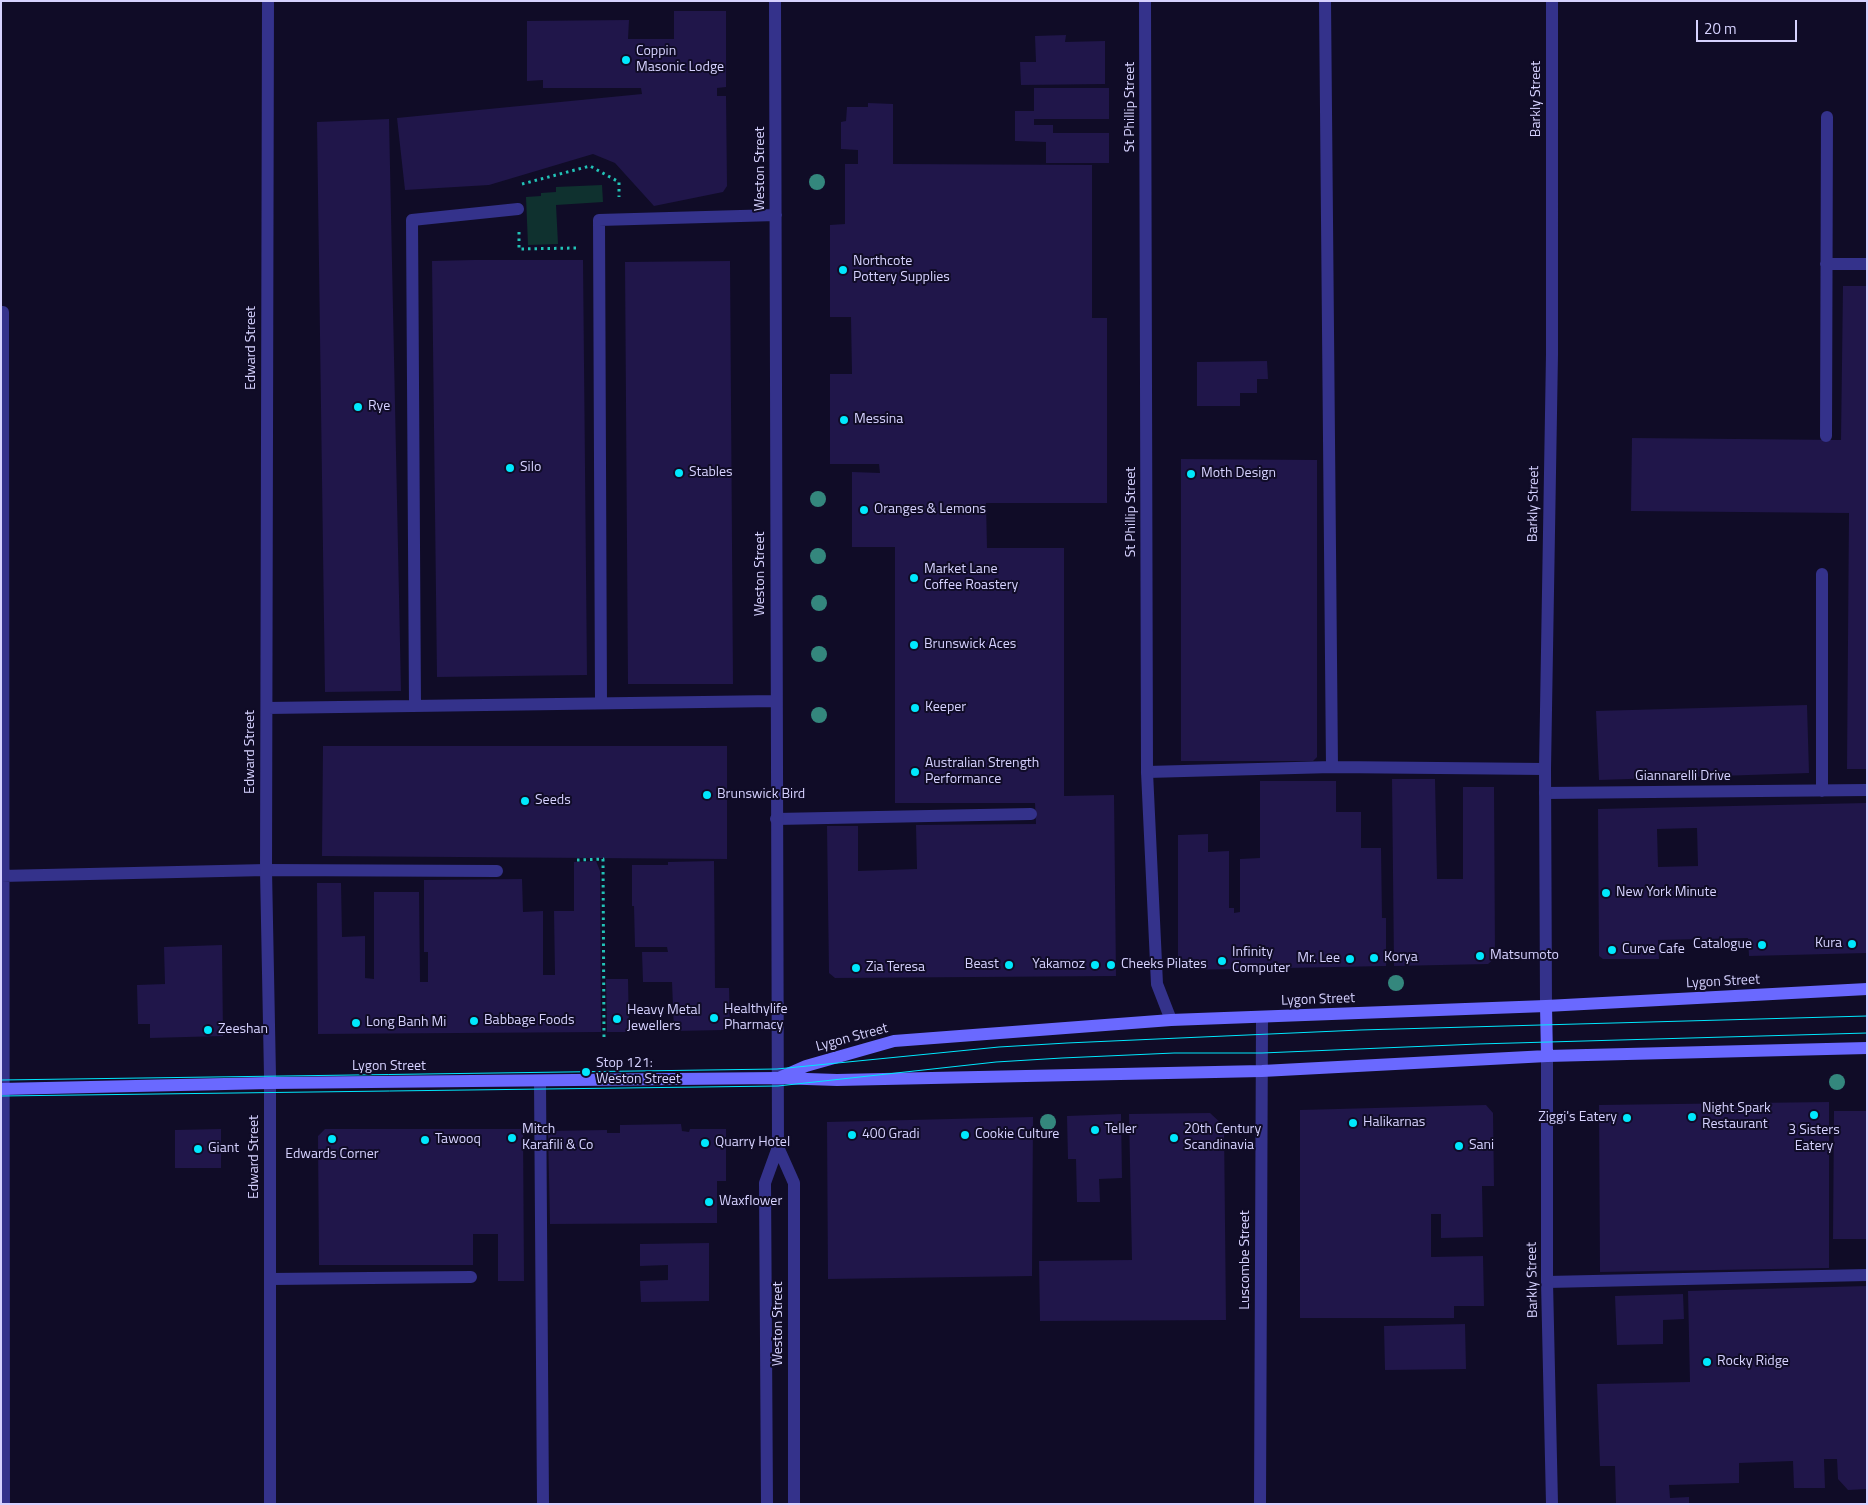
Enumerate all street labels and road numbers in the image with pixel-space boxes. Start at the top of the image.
street label: Barkly Street [1529,61,1545,137]
street label: St Phillip Street [1123,62,1139,152]
street label: Weston Street [753,127,769,211]
street label: Edward Street [244,306,260,390]
street label: Barkly Street [1525,466,1543,542]
street label: St Phillip Street [1124,467,1140,557]
street label: Weston Street [753,532,769,616]
street label: Edward Street [243,710,259,794]
street label: Giannarelli Drive [1635,769,1731,785]
street label: Lygon Street [1686,972,1760,992]
street label: Lygon Street [1281,990,1355,1010]
street label: Lygon Street [814,1020,890,1056]
street label: Lygon Street [352,1059,426,1075]
street label: Edward Street [247,1115,263,1199]
street label: Luscombe Street [1238,1210,1254,1310]
street label: Barkly Street [1524,1242,1542,1318]
street label: Weston Street [771,1282,787,1366]

